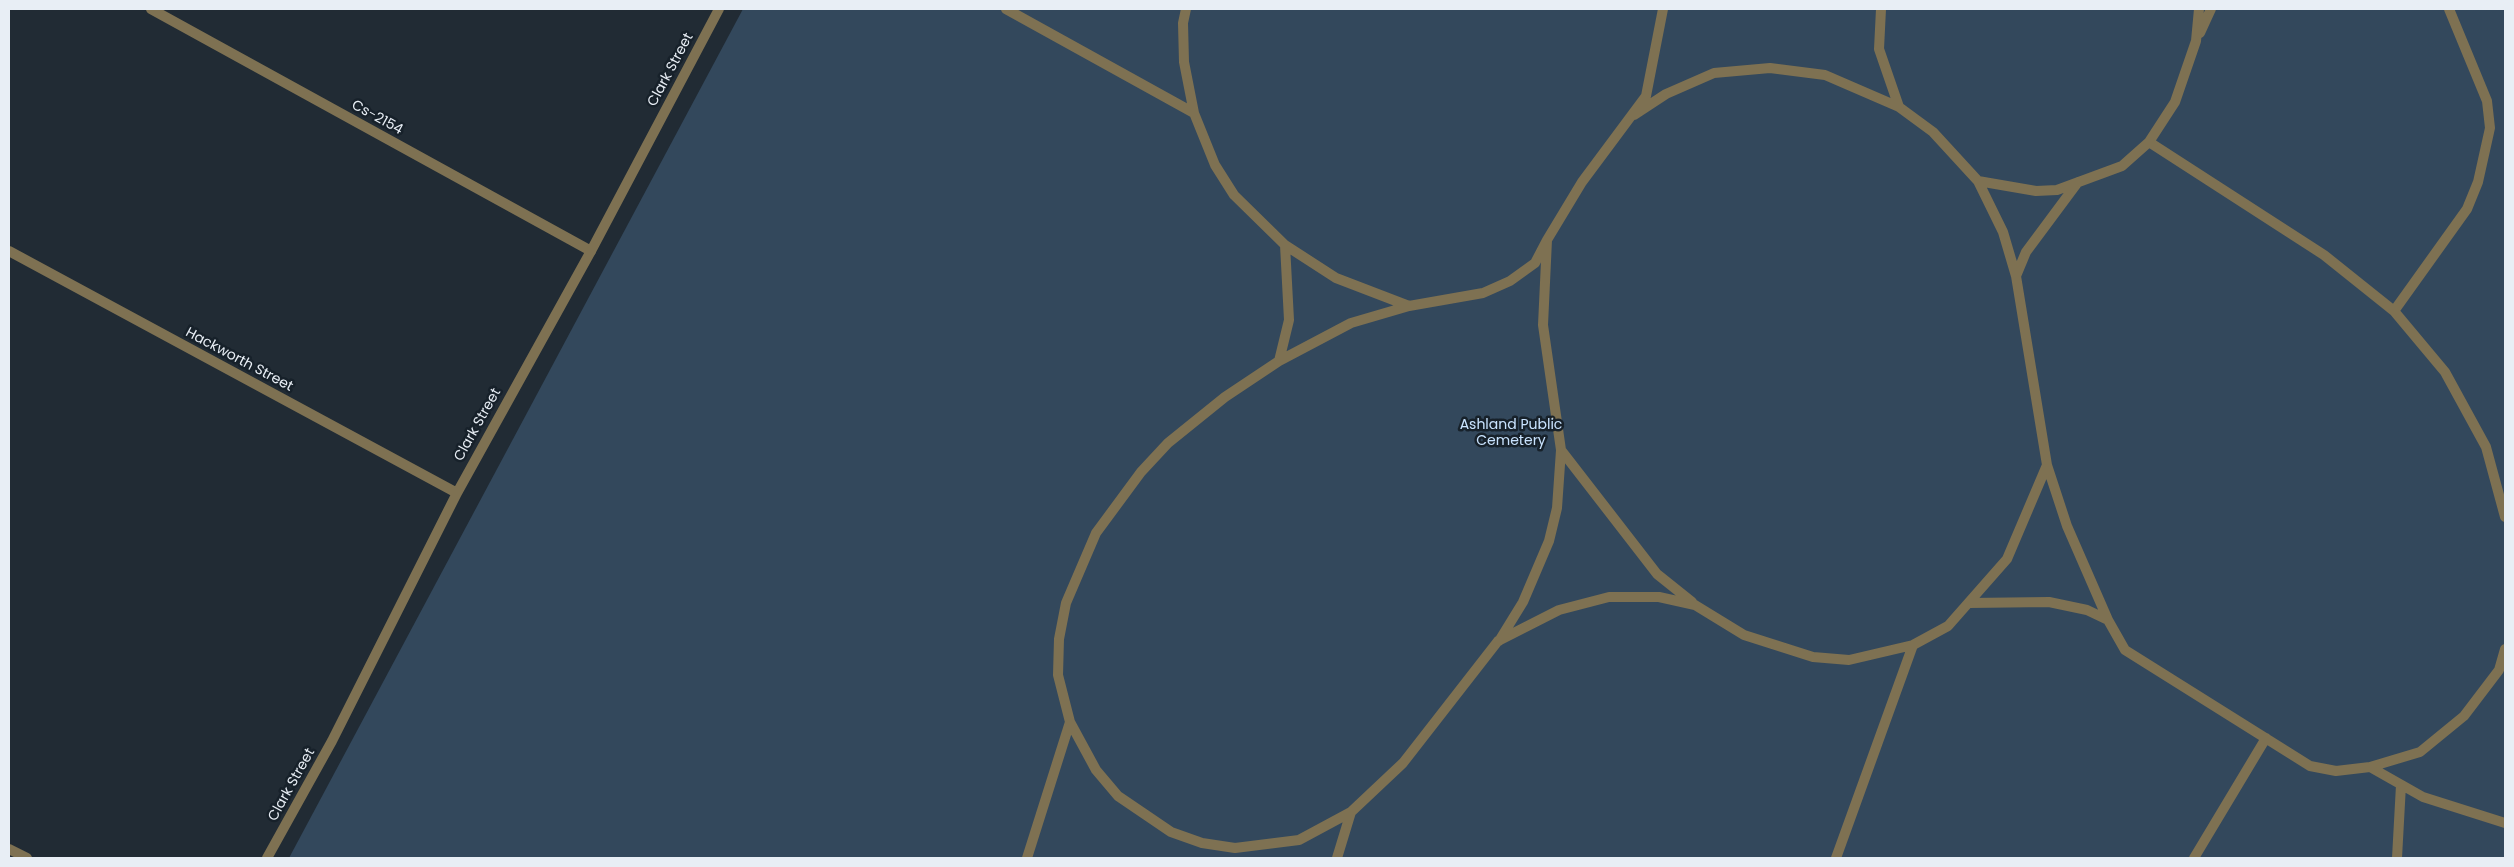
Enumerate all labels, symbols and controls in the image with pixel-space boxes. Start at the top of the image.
street label: Clark Street [645,30,697,110]
street label: Cs-2154 [348,97,406,139]
street label: Hackworth Street [182,325,296,395]
street label: Clark Street [451,386,505,464]
park label: Ashland Public Cemetery [1460,417,1562,450]
street label: Clark Street [265,746,319,824]

